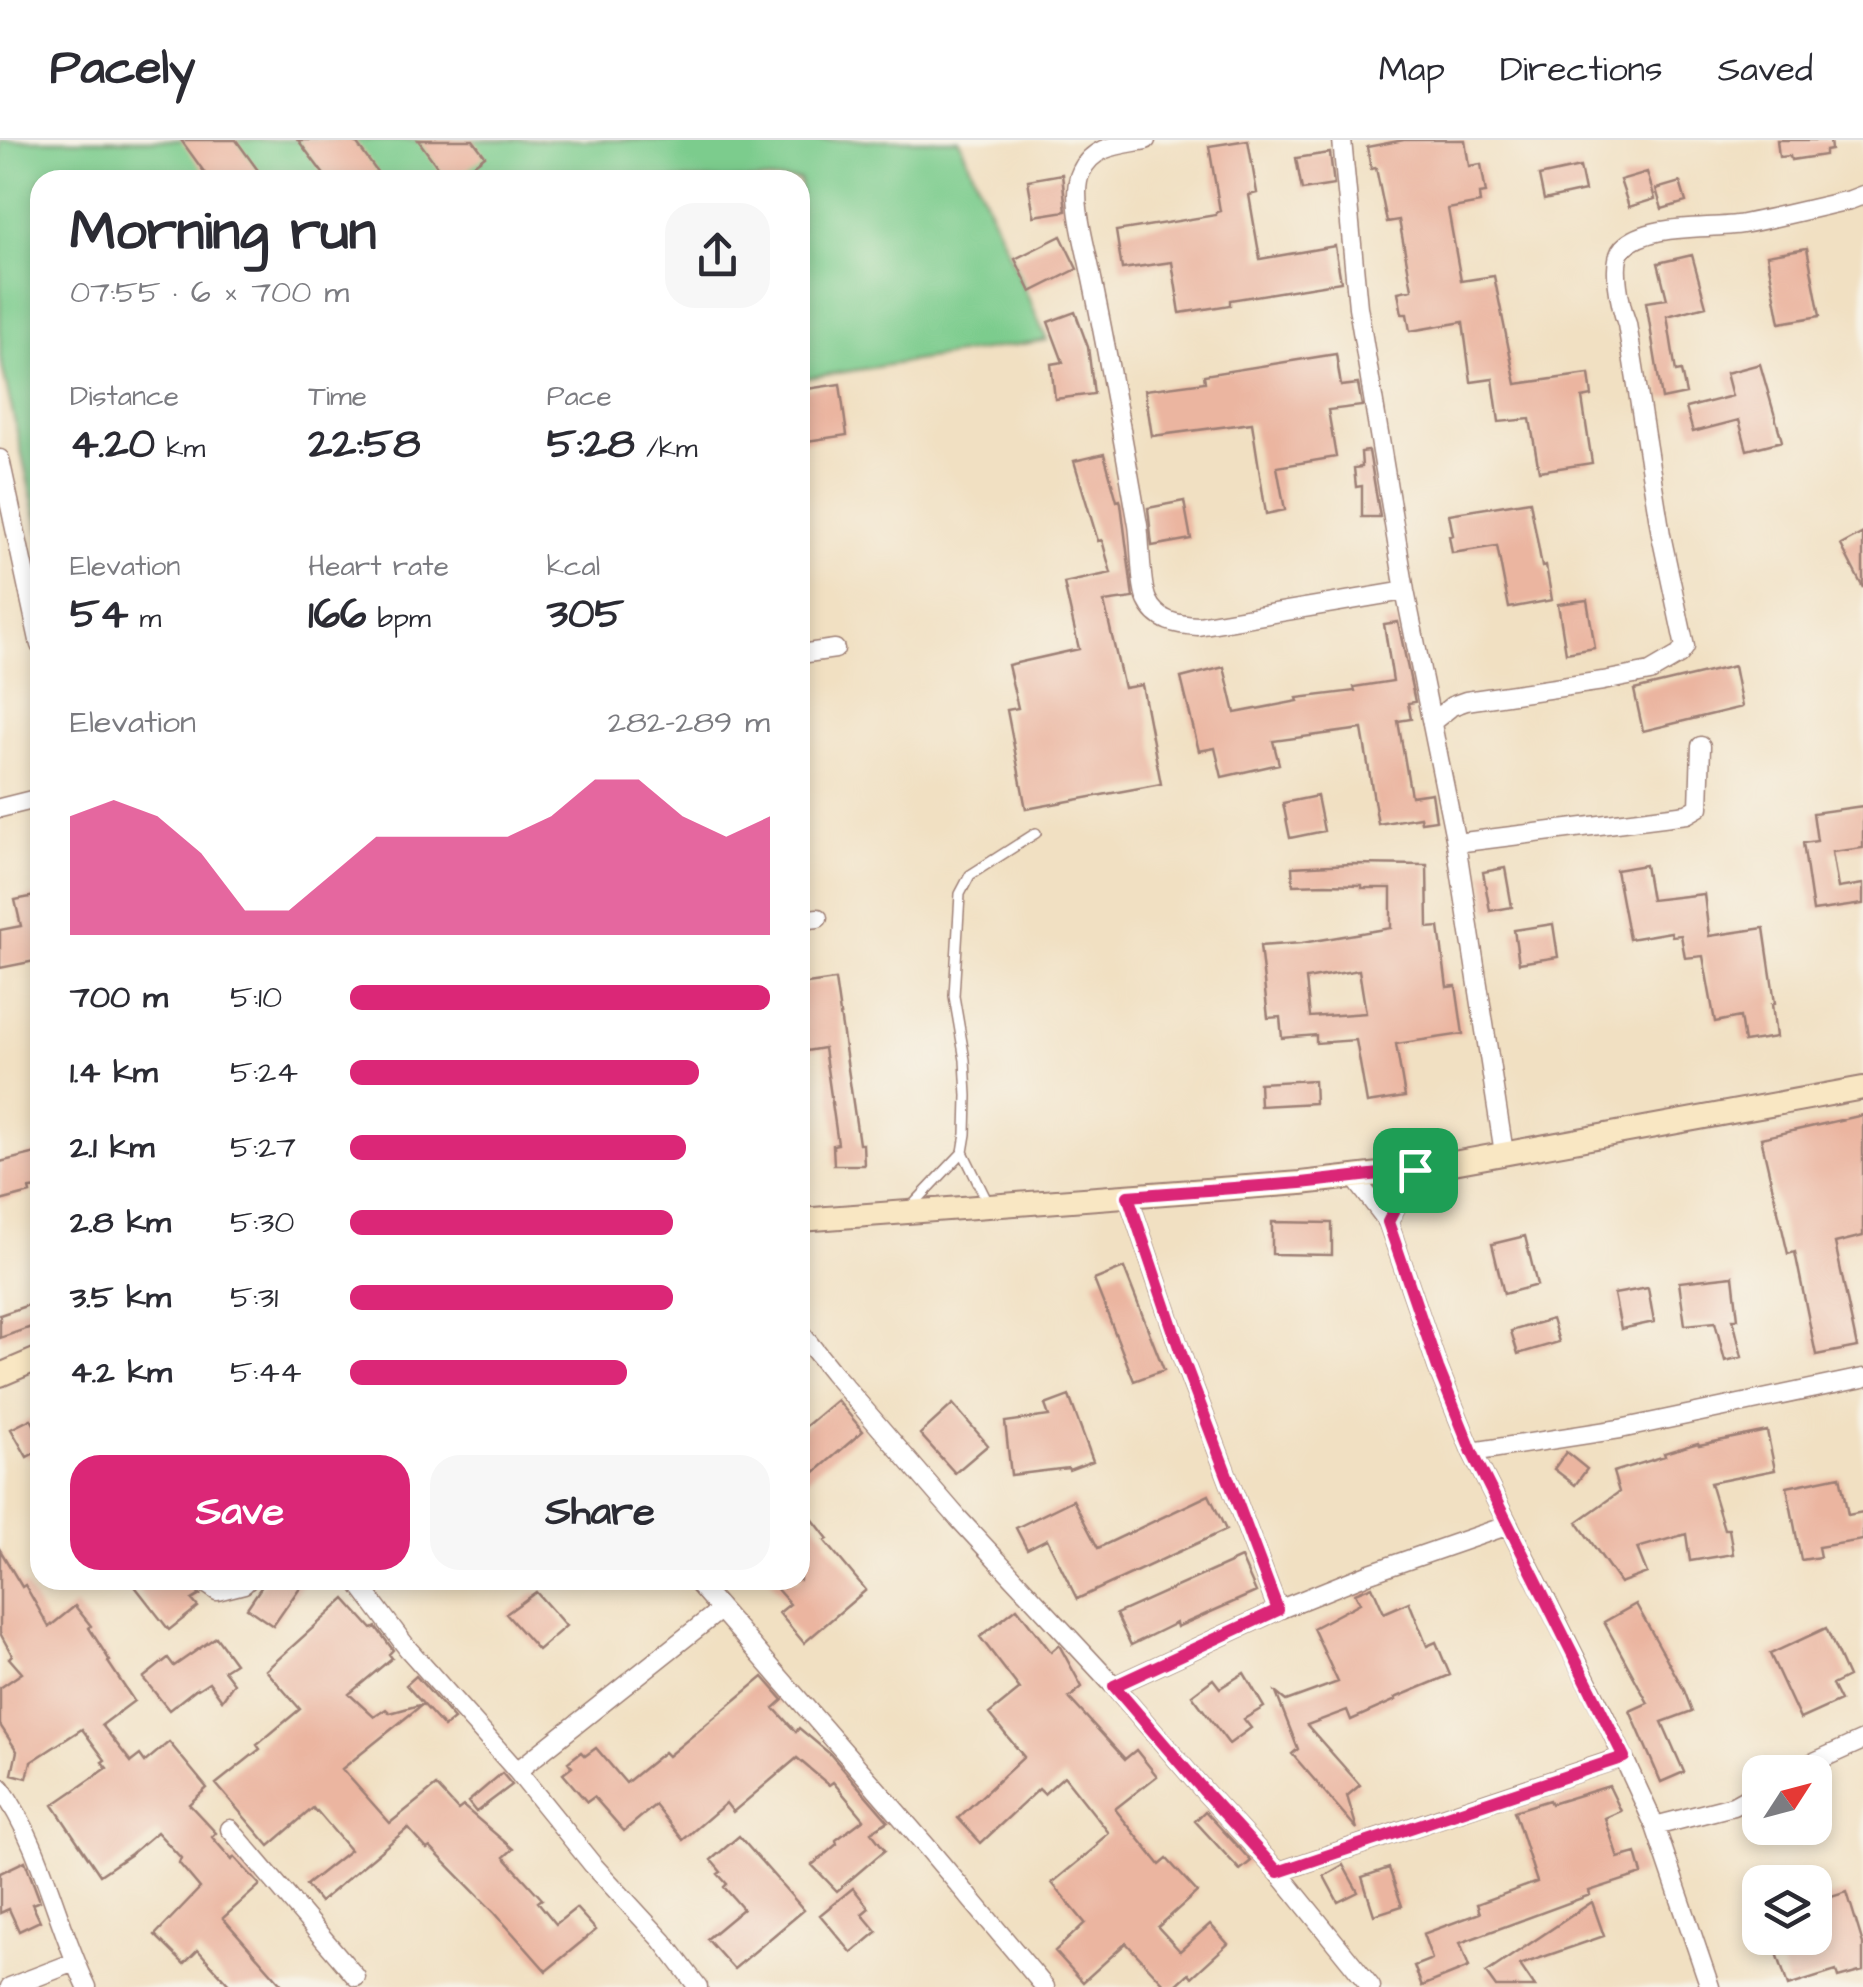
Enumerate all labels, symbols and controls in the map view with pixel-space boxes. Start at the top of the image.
text: Pacely [50,36,195,102]
text: Map [1379,45,1445,94]
text: Directions [1500,45,1663,94]
text: Saved [1718,45,1813,94]
text: Morning run [70,194,376,270]
button: share [665,203,770,308]
text: 07:55 · 6 × 700 m [70,270,349,315]
text: Distance [70,377,179,416]
text: Time [308,377,367,416]
text: Pace [547,377,612,416]
text: 4.20 [70,416,155,474]
text: 22:58 [308,416,420,474]
text: 5:28 [547,416,635,474]
text: km [155,429,205,468]
text: /km [635,429,698,468]
text: Elevation [70,547,180,586]
text: Heart rate [308,547,449,586]
text: kcal [547,547,600,586]
text: 54 [70,586,128,644]
text: 166 [308,586,366,644]
text: 305 [547,586,624,644]
text: m [128,599,161,638]
text: bpm [366,599,431,638]
text: Elevation [70,700,196,745]
text: 282–289 m [608,700,770,745]
text: 700 m [70,975,168,1020]
text: 5:10 [230,975,282,1020]
text: 1.4 km [70,1050,158,1095]
text: 5:24 [230,1050,298,1095]
text: 2.1 km [70,1125,154,1170]
text: 5:27 [230,1125,296,1170]
pin [1373,1128,1458,1213]
icon: arrive [1388,1143,1443,1198]
text: 2.8 km [70,1200,171,1245]
text: 5:30 [230,1200,294,1245]
text: 3.5 km [70,1275,171,1320]
text: 5:31 [230,1275,278,1320]
text: 4.2 km [70,1350,172,1395]
text: 5:44 [230,1350,302,1395]
button: Save [70,1455,410,1570]
button: Share [430,1455,770,1570]
north arrow [1742,1755,1832,1845]
map controls [1742,1755,1832,1955]
button: layers [1742,1865,1832,1955]

